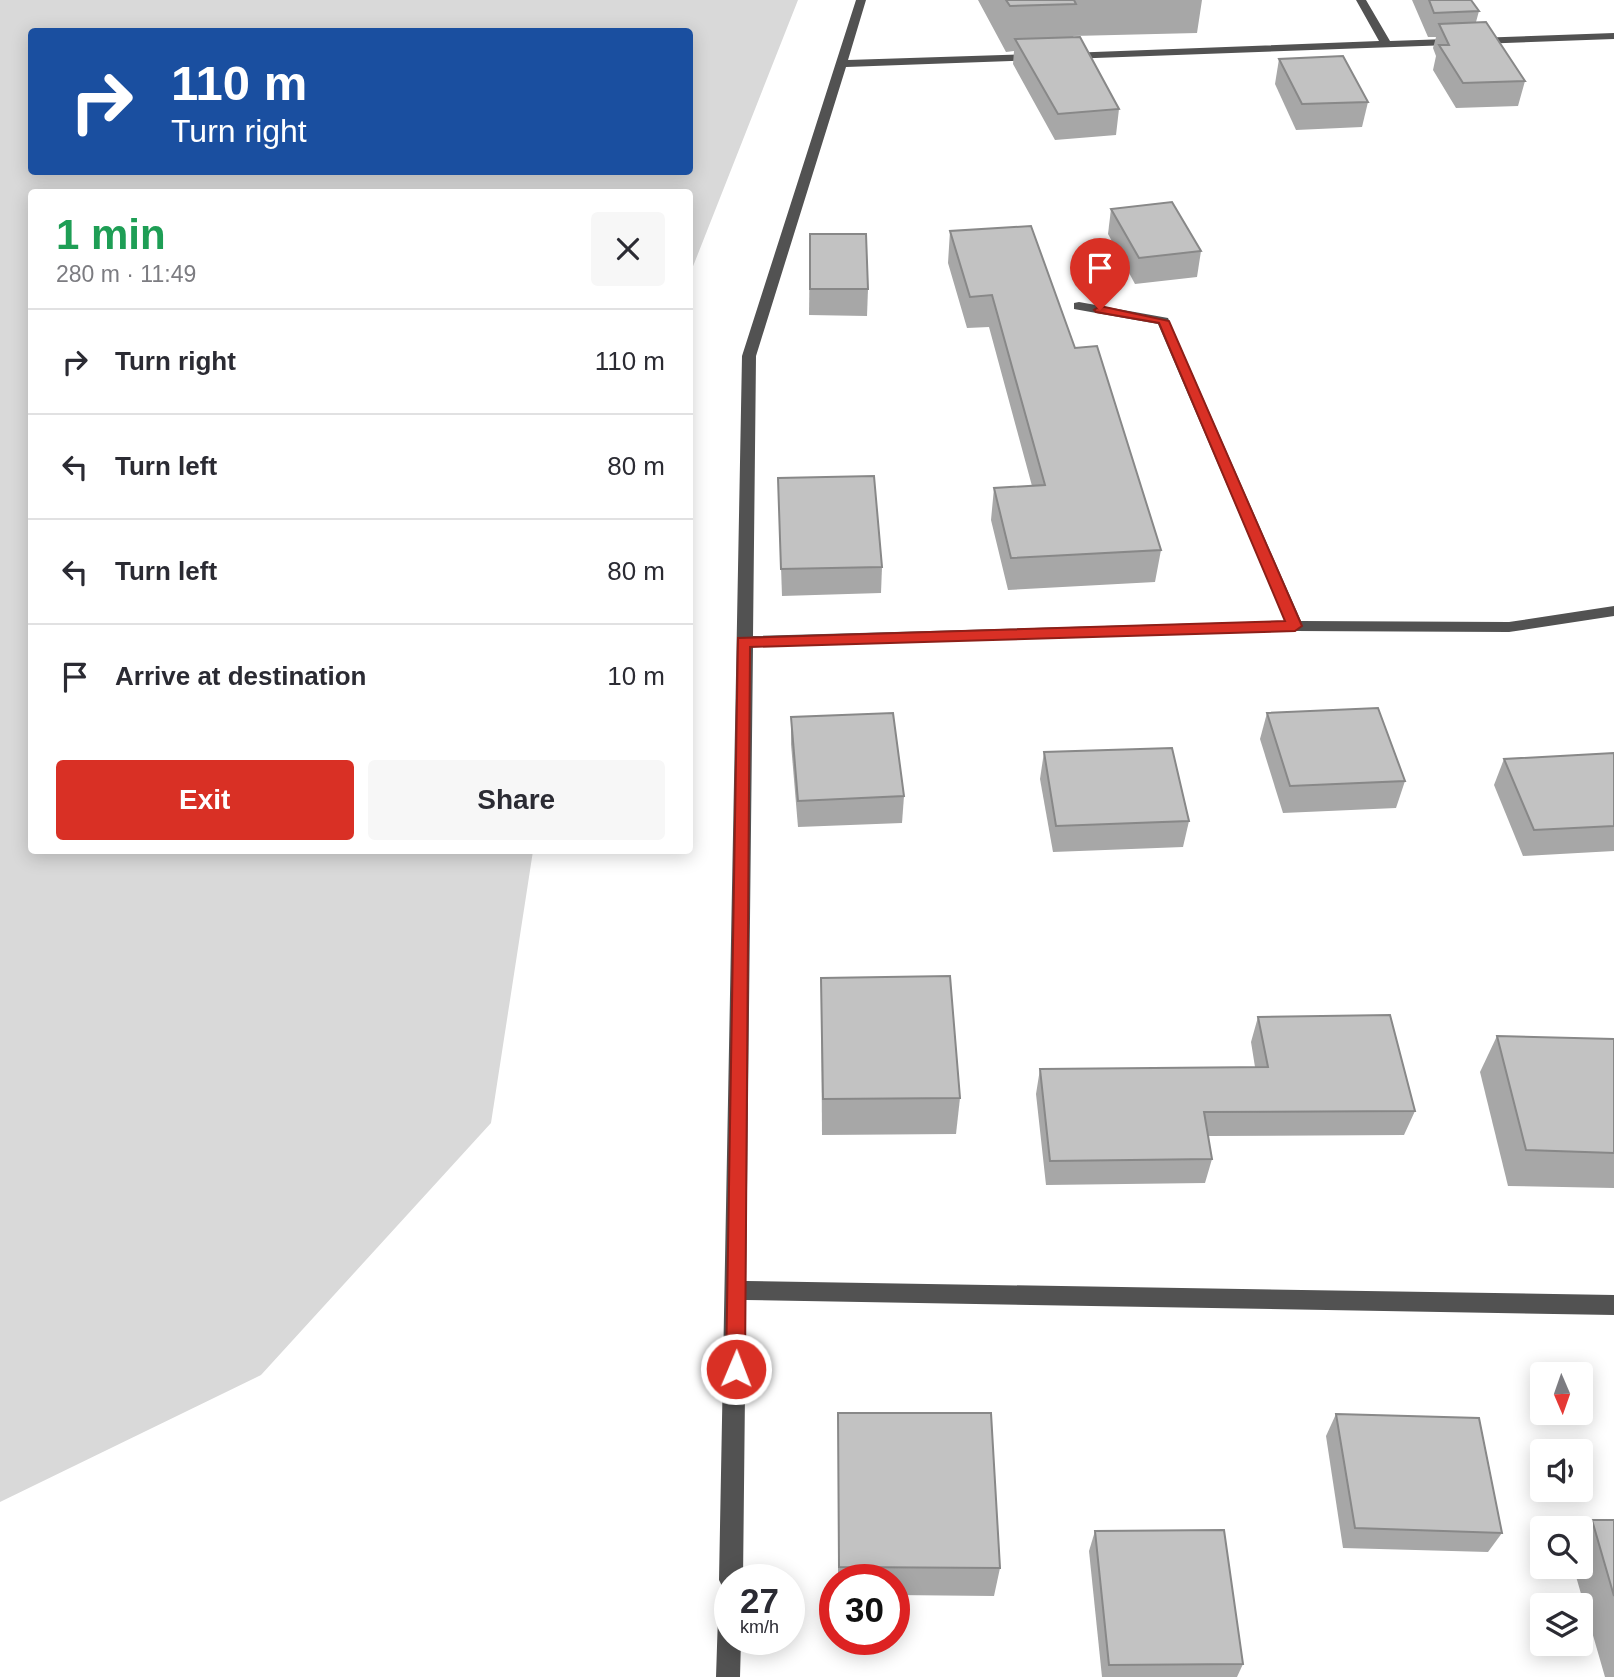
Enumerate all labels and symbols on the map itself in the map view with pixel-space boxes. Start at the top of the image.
pin [1070,238,1130,310]
position arrow [699,1332,773,1406]
north arrow [1530,1362,1592,1424]
speed limit sign: 30 [819,1564,910,1655]

